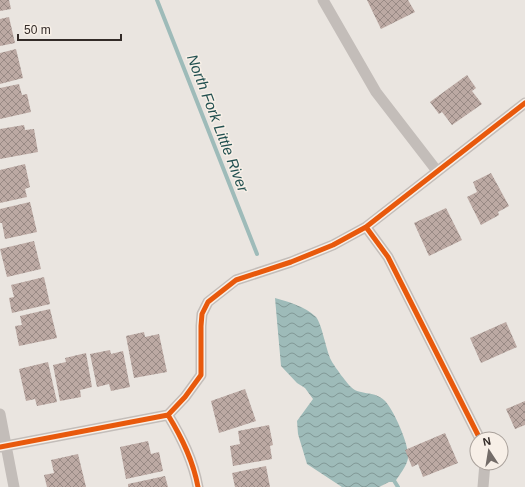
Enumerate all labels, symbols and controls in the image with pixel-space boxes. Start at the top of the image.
scale bar [18,16,121,42]
text: 50 m [24,23,51,37]
water label: North Fork Little River [184,52,252,195]
north arrow [469,431,509,471]
text: N [482,435,492,448]

